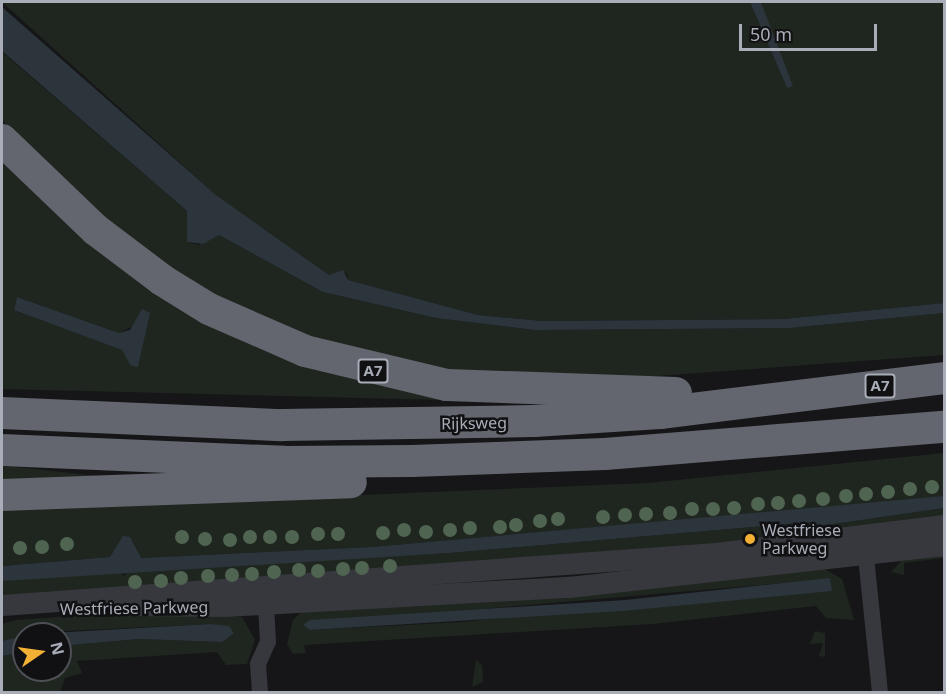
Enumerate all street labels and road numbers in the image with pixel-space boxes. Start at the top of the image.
road number: A7 [356,359,389,383]
road number: A7 [864,374,896,398]
street label: Rijksweg [441,413,507,433]
street label: Westfriese Parkweg [60,597,208,619]

